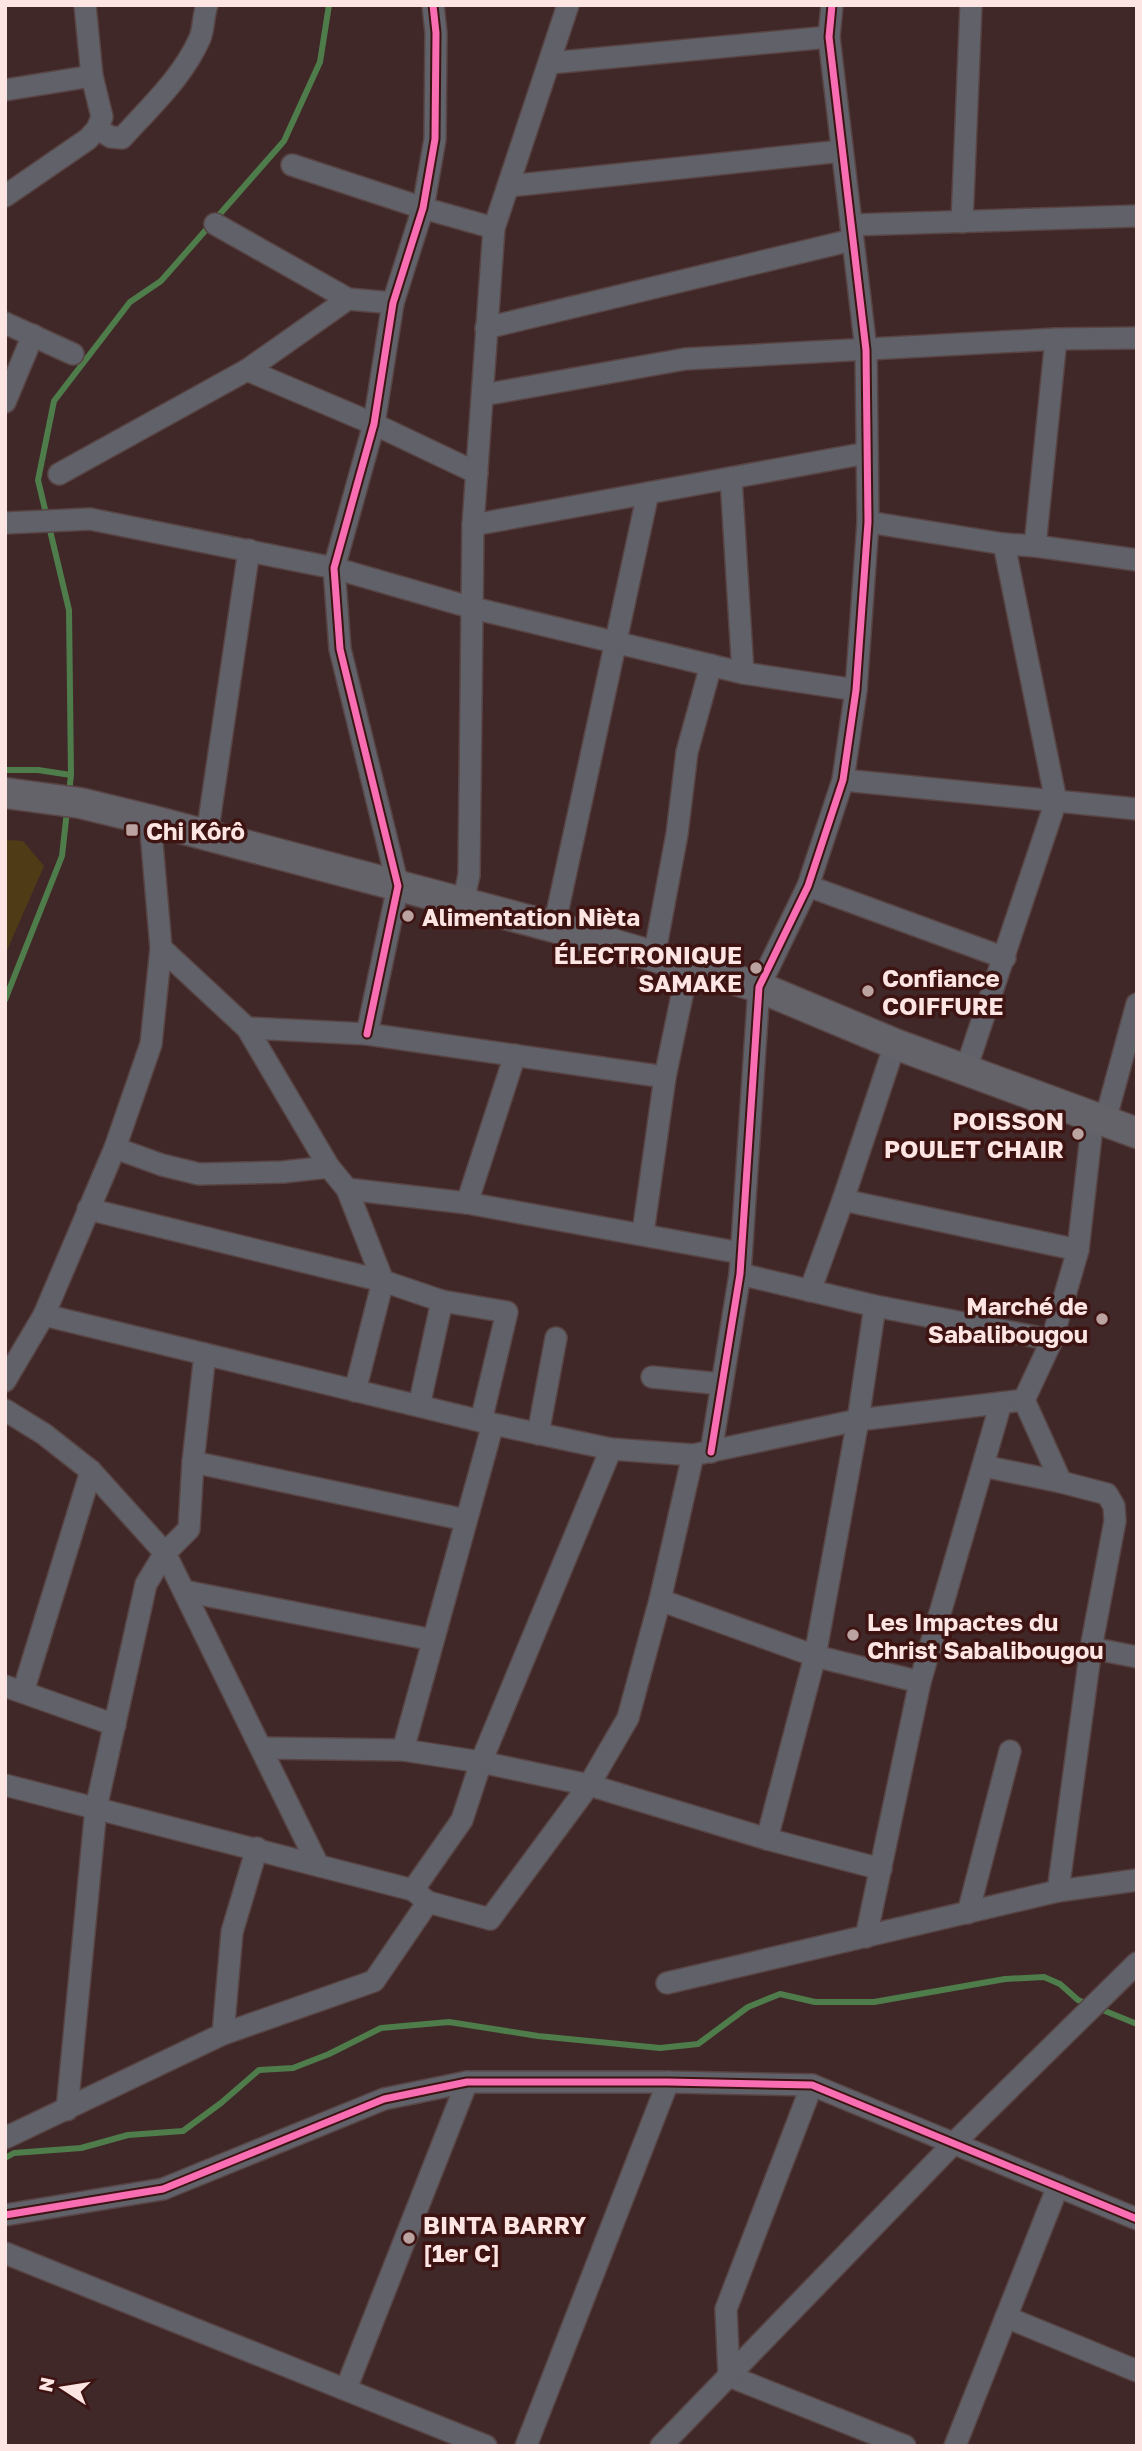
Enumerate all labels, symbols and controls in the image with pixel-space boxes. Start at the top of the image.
place label: Chi Kôrô [146,816,245,845]
marker: Chi Kôrô [124,822,140,838]
place label: Alimentation Nièta [422,902,640,931]
marker: Alimentation Nièta [400,908,416,924]
place label: ÉLECTRONIQUE SAMAKE [554,940,742,997]
marker: ÉLECTRONIQUE SAMAKE [748,960,764,976]
place label: Confiance COIFFURE [882,963,1003,1020]
marker: Confiance COIFFURE [860,983,876,999]
place label: POISSON POULET CHAIR [884,1106,1064,1163]
marker: POISSON POULET CHAIR [1070,1126,1086,1142]
place label: Marché de Sabalibougou [928,1291,1088,1348]
marker: Marché de Sabalibougou [1094,1311,1110,1327]
place label: Les Impactes du Christ Sabalibougou [867,1607,1104,1664]
marker: Les Impactes du Christ Sabalibougou [845,1627,861,1643]
place label: BINTA BARRY [1er C] [423,2210,587,2267]
marker: BINTA BARRY [1er C] [401,2230,417,2246]
north arrow [28,2353,98,2423]
text: N [33,2375,59,2394]

